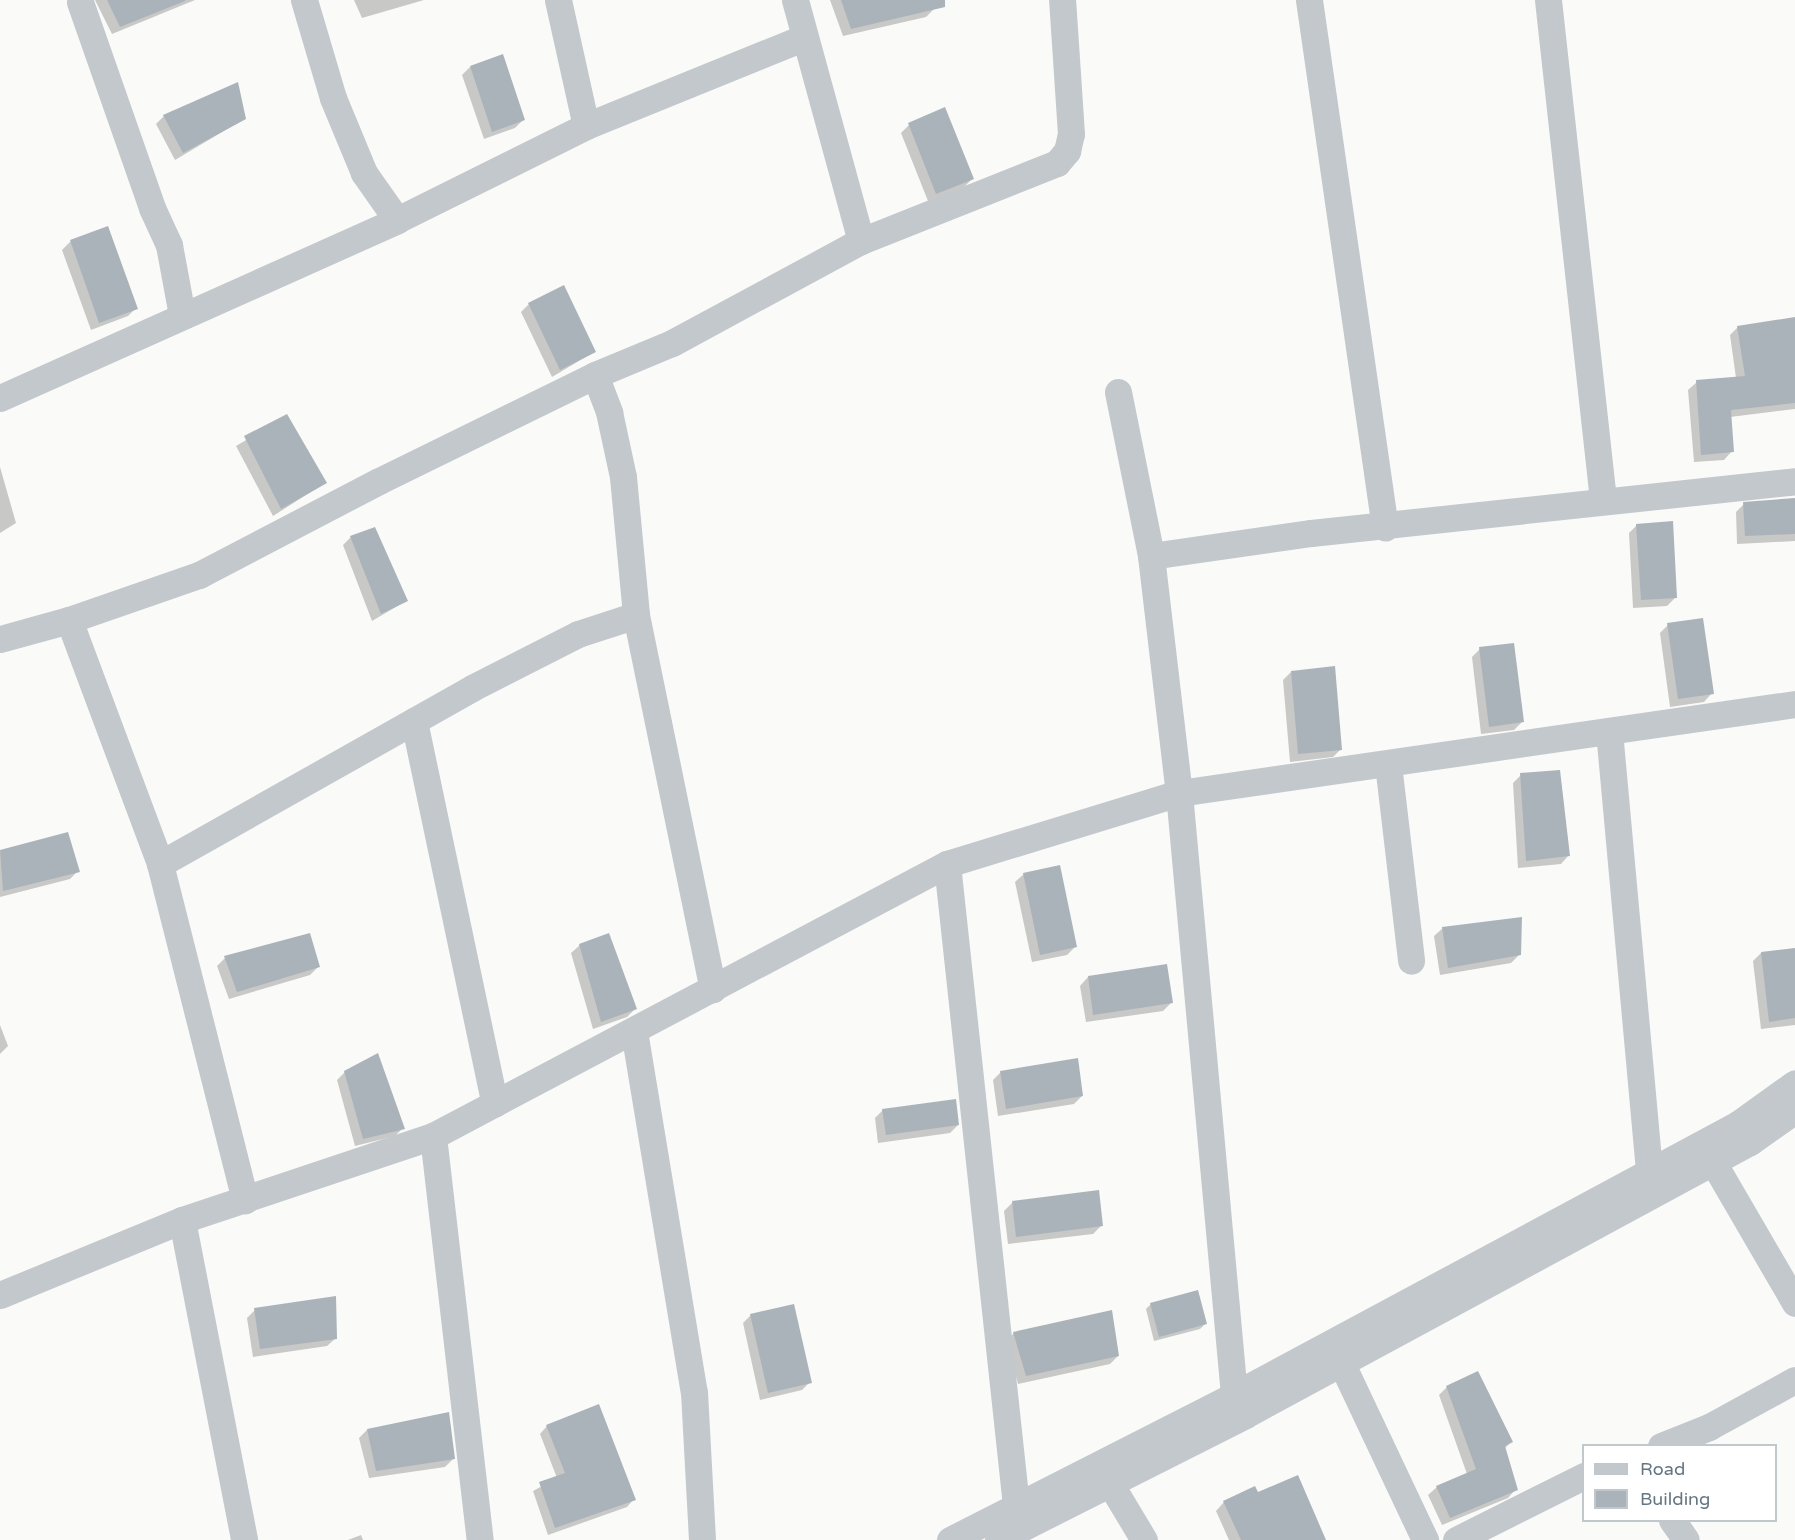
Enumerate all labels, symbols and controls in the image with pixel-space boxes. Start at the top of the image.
legend [1582,1444,1777,1522]
text: Road [1640,1458,1685,1480]
text: Building [1640,1488,1710,1510]

